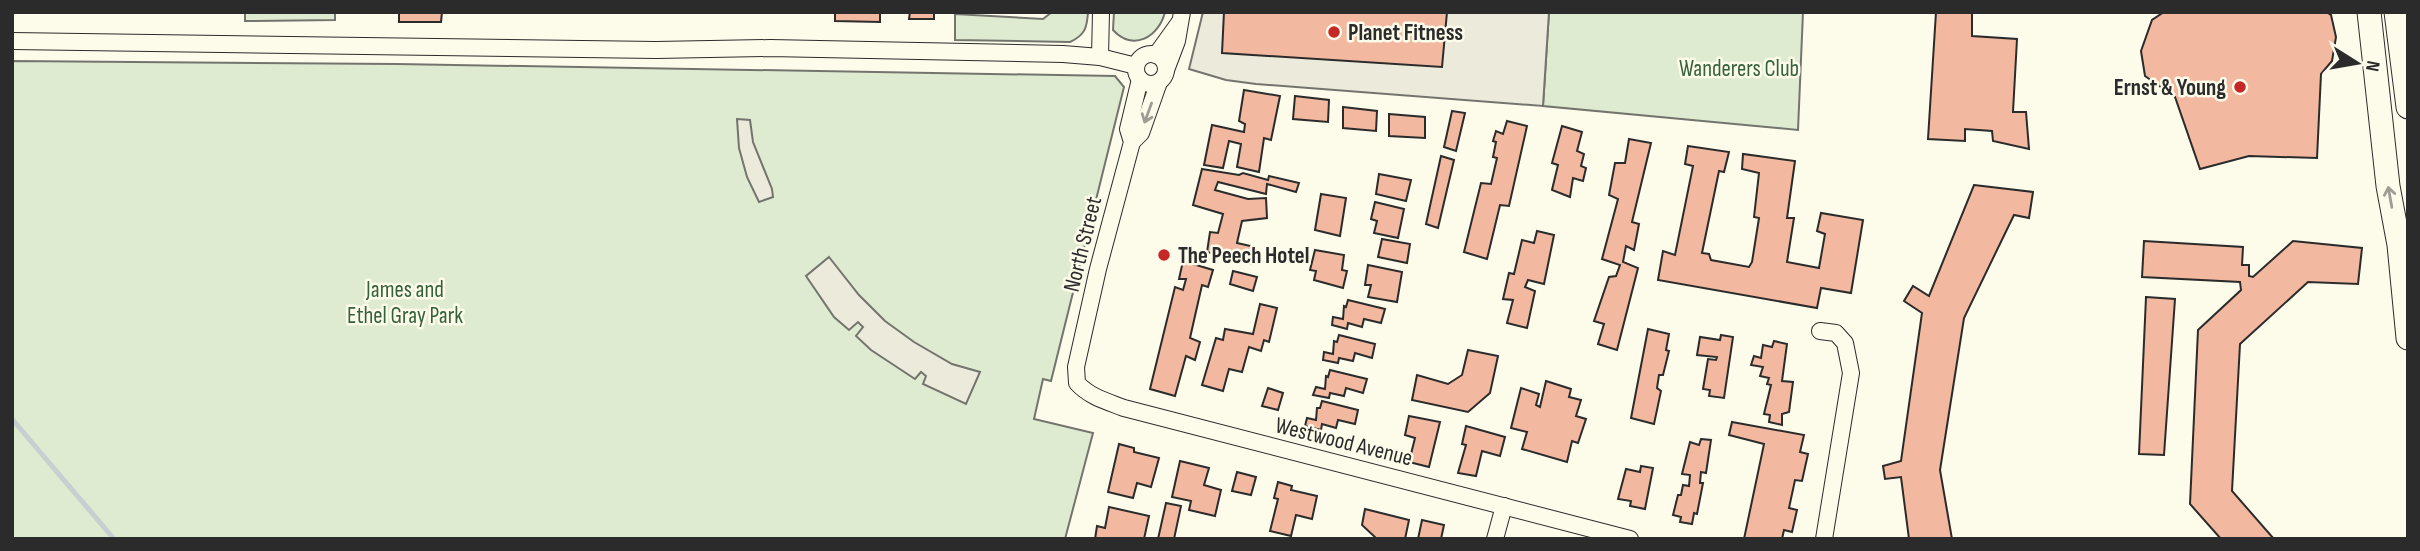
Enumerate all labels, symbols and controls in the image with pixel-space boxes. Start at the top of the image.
place label: Planet Fitness [1348,19,1463,47]
marker: Planet Fitness [1326,24,1342,40]
north arrow [2322,28,2392,98]
park label: Wanderers Club [1679,55,1799,83]
text: N [2360,59,2384,73]
place label: Ernst & Young [2114,74,2226,102]
marker: Ernst & Young [2232,79,2248,95]
one-way arrow [1141,102,1153,124]
one-way arrow [2383,186,2396,209]
street label: North Street [1058,194,1108,295]
place label: The Peech Hotel [1178,242,1309,270]
marker: The Peech Hotel [1156,247,1172,263]
park label: James and Ethel Gray Park [347,276,463,330]
street label: Westwood Avenue [1272,411,1415,473]

